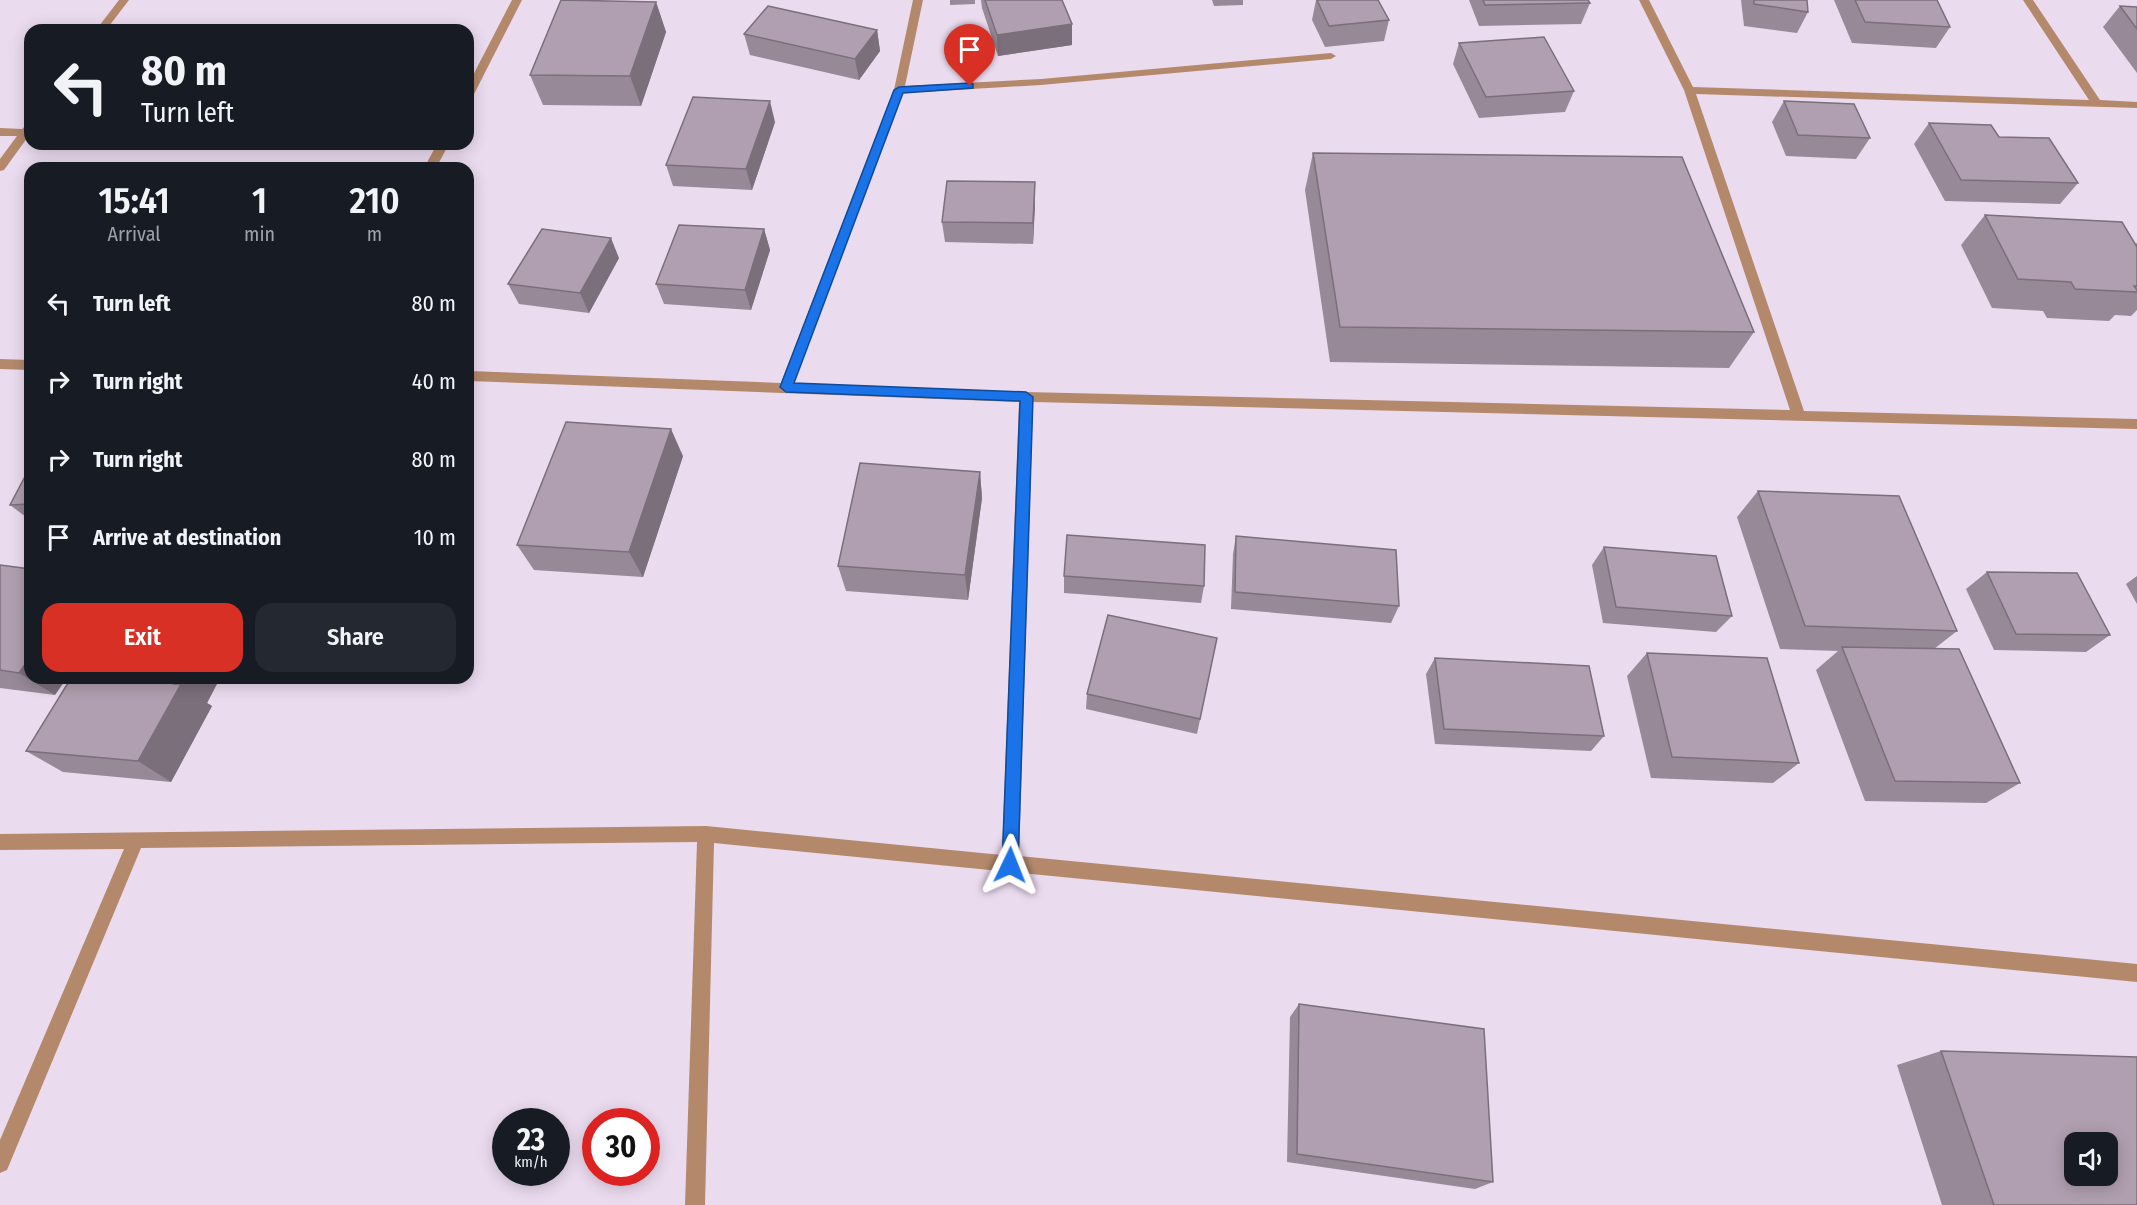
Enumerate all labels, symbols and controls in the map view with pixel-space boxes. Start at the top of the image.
pin [944,24,995,86]
icon: arrive [953,33,986,66]
text: 80 m [141,46,227,96]
icon: left [42,48,120,126]
text: Turn left [141,97,234,129]
text: 15:41 [98,179,170,223]
text: 1 [252,179,267,223]
text: 210 [349,179,400,223]
text: Arrival [108,222,161,246]
text: min [244,222,275,246]
text: m [367,222,382,246]
icon: left [42,287,75,320]
text: Turn left [93,290,171,317]
text: 80 m [411,290,456,317]
icon: right [42,365,75,398]
text: Turn right [93,368,182,395]
text: 40 m [412,368,456,395]
icon: right [42,443,75,476]
text: Turn right [93,446,182,473]
text: 80 m [411,446,456,473]
icon: arrive [42,521,75,554]
text: Arrive at destination [93,524,281,551]
text: 10 m [414,524,456,551]
button: Exit [42,603,243,672]
button: Share [255,603,456,672]
position arrow [978,833,1042,897]
speed limit sign: 30 [582,1108,660,1186]
text: 23 [517,1122,545,1158]
map controls [2064,1132,2118,1186]
button: sound [2064,1132,2118,1186]
text: km/h [514,1153,548,1171]

